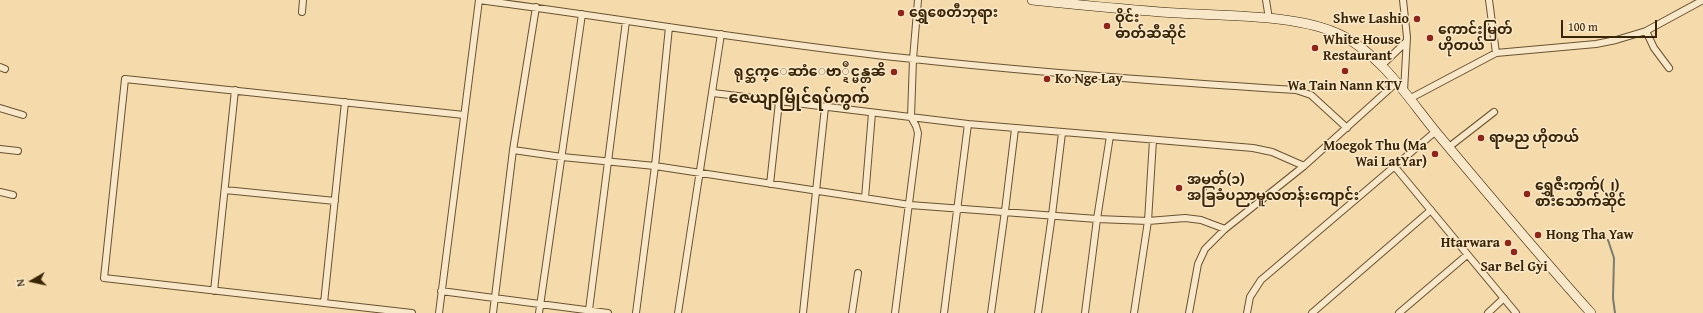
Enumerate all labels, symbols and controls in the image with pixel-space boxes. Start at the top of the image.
place label: ရွှေစေတီဘုရား [909,5,998,21]
marker: ရွှေစေတီဘုရား [896,8,906,18]
place label: ဝိုင်း ဓာတ်ဆီဆိုင် [1115,10,1186,42]
place label: Shwe Lashio [1333,11,1409,27]
scale bar [1563,12,1659,38]
marker: Shwe Lashio [1412,14,1422,24]
text: 100 m [1568,18,1598,35]
marker: ဝိုင်း ဓာတ်ဆီဆိုင် [1102,21,1112,31]
place label: ကောင်းမြတ် ဟိုတယ် [1438,22,1513,54]
place label: White House Restaurant [1323,32,1401,64]
marker: ကောင်းမြတ် ဟိုတယ် [1425,33,1435,43]
marker: White House Restaurant [1310,43,1320,53]
place label: ရုင္ဆက္ေဆာံေဗာ္ဍဳင္မန္တၼိ [734,64,886,80]
marker: Wa Tain Nann KTV [1340,66,1350,76]
marker: ရုင္ဆက္ေဆာံေဗာ္ဍဳင္မန္တၼိ [889,67,899,77]
place label: Ko Nge Lay [1055,71,1123,87]
marker: Ko Nge Lay [1042,74,1052,84]
place label: Wa Tain Nann KTV [1288,78,1402,94]
district label: ဇေယျာမြိုင်ရပ်ကွက် [729,89,869,109]
place label: ရာမည ဟိုတယ် [1489,130,1579,146]
marker: ရာမည ဟိုတယ် [1476,133,1486,143]
place label: Moegok Thu (Ma Wai LatYar) [1323,138,1427,170]
marker: Moegok Thu (Ma Wai LatYar) [1430,149,1440,159]
place label: အမှတ်(၁) အခြခံပညာမူလတန်းကျောင်း [1187,172,1359,204]
place label: ရွှေဇီးကွက်(၂) စားသောက်ဆိုင် [1535,178,1626,210]
marker: အမှတ်(၁) အခြခံပညာမူလတန်းကျောင်း [1174,183,1184,193]
marker: ရွှေဇီးကွက်(၂) စားသောက်ဆိုင် [1522,189,1532,199]
place label: Hong Tha Yaw [1546,227,1634,243]
marker: Hong Tha Yaw [1533,230,1543,240]
place label: Htarwara [1441,235,1500,251]
marker: Htarwara [1503,238,1513,248]
marker: Sar Bel Gyi [1509,247,1519,257]
place label: Sar Bel Gyi [1480,259,1548,275]
north arrow [12,261,52,301]
text: N [12,278,29,288]

